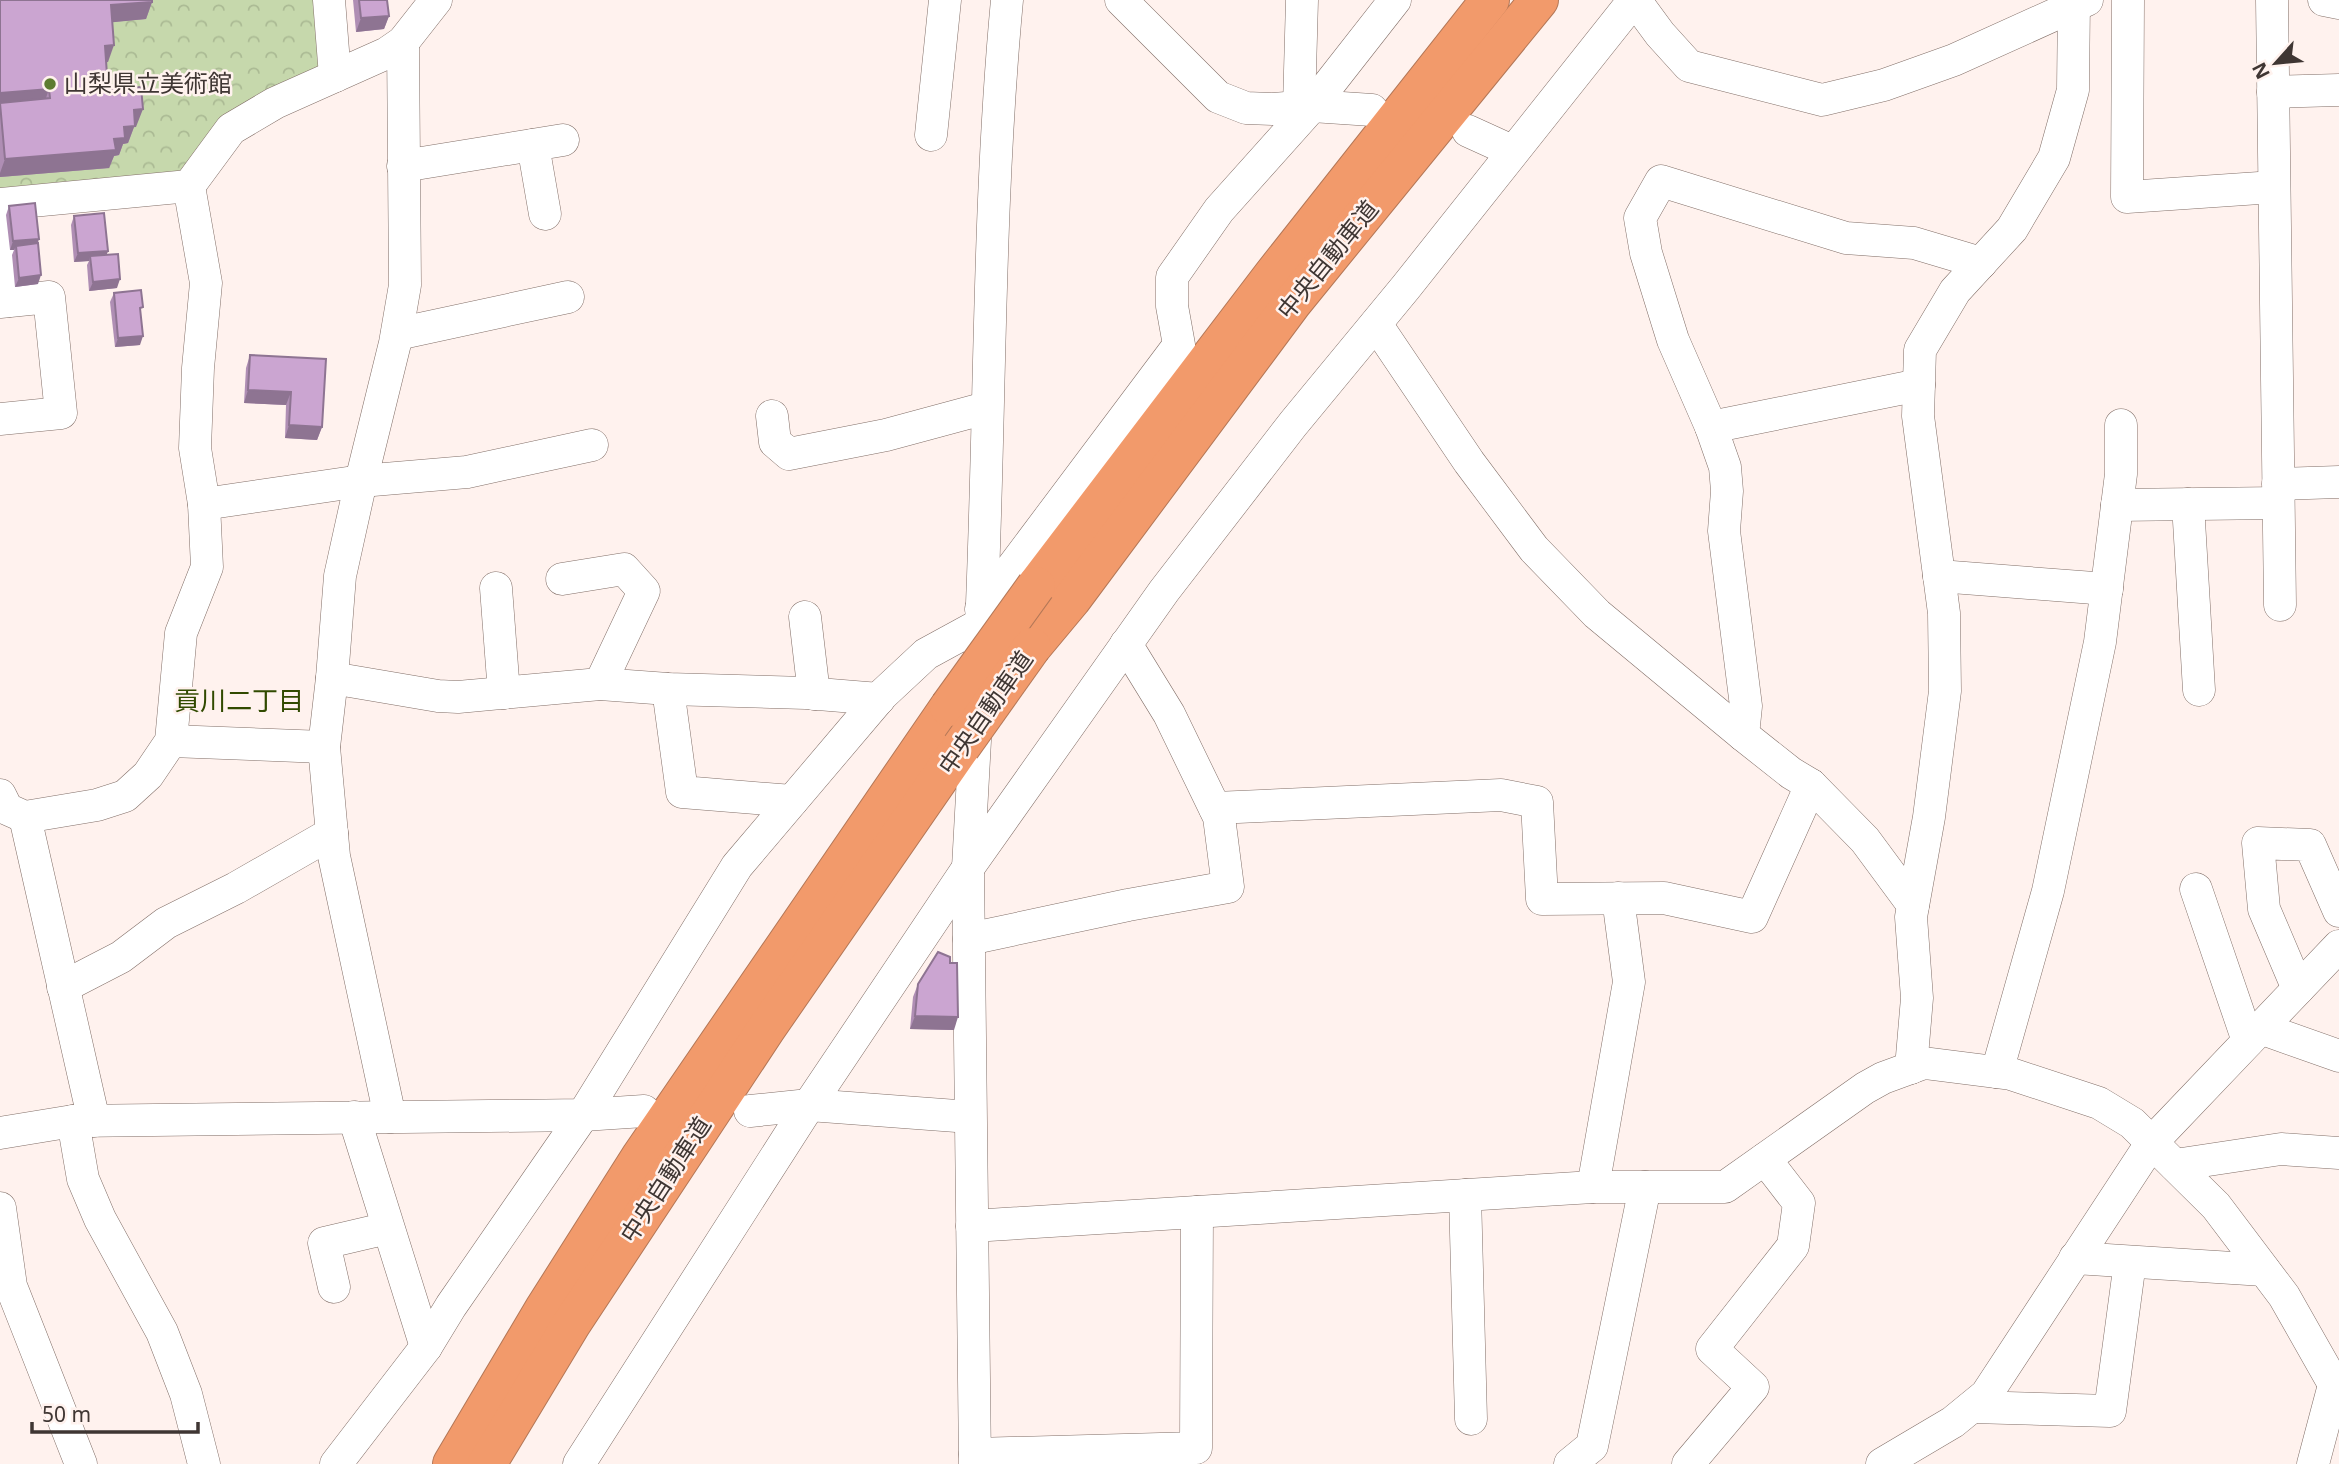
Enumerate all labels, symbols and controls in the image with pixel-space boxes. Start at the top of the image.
north arrow [2241,28,2311,98]
text: N [2246,58,2276,84]
place label: 山梨県立美術館 [64,66,232,99]
marker: 山梨県立美術館 [42,76,58,92]
street label: 中央自動車道 [1269,193,1385,325]
street label: 中央自動車道 [930,644,1040,781]
district label: 貢川二丁目 [174,682,304,718]
street label: 中央自動車道 [612,1110,718,1249]
scale bar [32,1390,198,1434]
text: 50 m [42,1400,91,1428]

